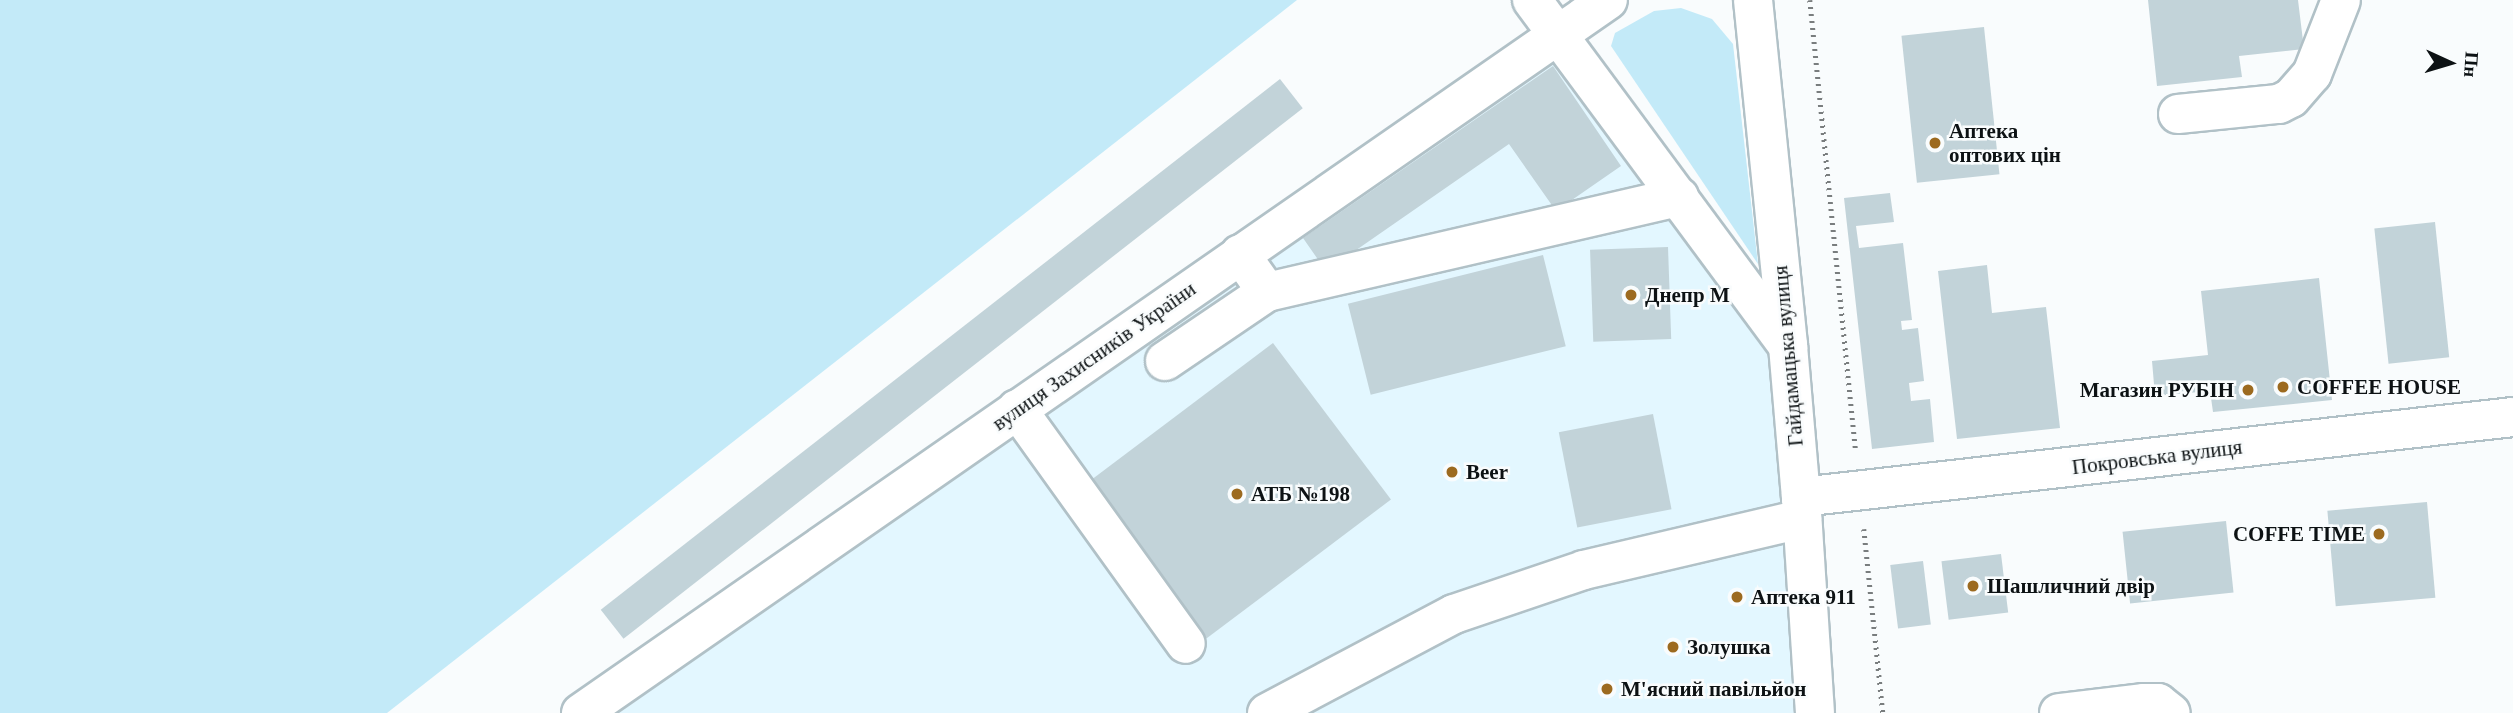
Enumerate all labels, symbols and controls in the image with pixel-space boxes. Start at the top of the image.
north arrow [2415,28,2485,98]
text: Пн [2460,51,2483,78]
place label: Аптека оптових цін [1949,118,2061,168]
marker: Аптека оптових цін [1927,135,1943,151]
street label: Гайдамацька вулиця [1768,265,1808,447]
street label: вулиця Захисників України [987,276,1201,436]
place label: Днепр М [1645,282,1730,308]
marker: Днепр М [1623,287,1639,303]
place label: COFFEE HOUSE [2297,374,2461,400]
place label: Магазин РУБIН [2080,377,2234,403]
marker: COFFEE HOUSE [2275,379,2291,395]
marker: Магазин РУБIН [2240,382,2256,398]
street label: Покровська вулиця [2070,434,2244,480]
place label: Beer [1466,459,1508,485]
marker: Beer [1444,464,1460,480]
place label: АТБ №198 [1251,481,1350,507]
marker: АТБ №198 [1229,486,1245,502]
place label: COFFE TIME [2233,521,2365,547]
marker: COFFE TIME [2371,526,2387,542]
place label: Шашличний двір [1987,573,2155,599]
marker: Шашличний двір [1965,578,1981,594]
place label: Аптека 911 [1751,584,1856,610]
marker: Аптека 911 [1729,589,1745,605]
place label: Золушка [1687,634,1771,660]
marker: Золушка [1665,639,1681,655]
place label: М'ясний павільйон [1621,676,1806,702]
marker: М'ясний павільйон [1599,681,1615,697]

